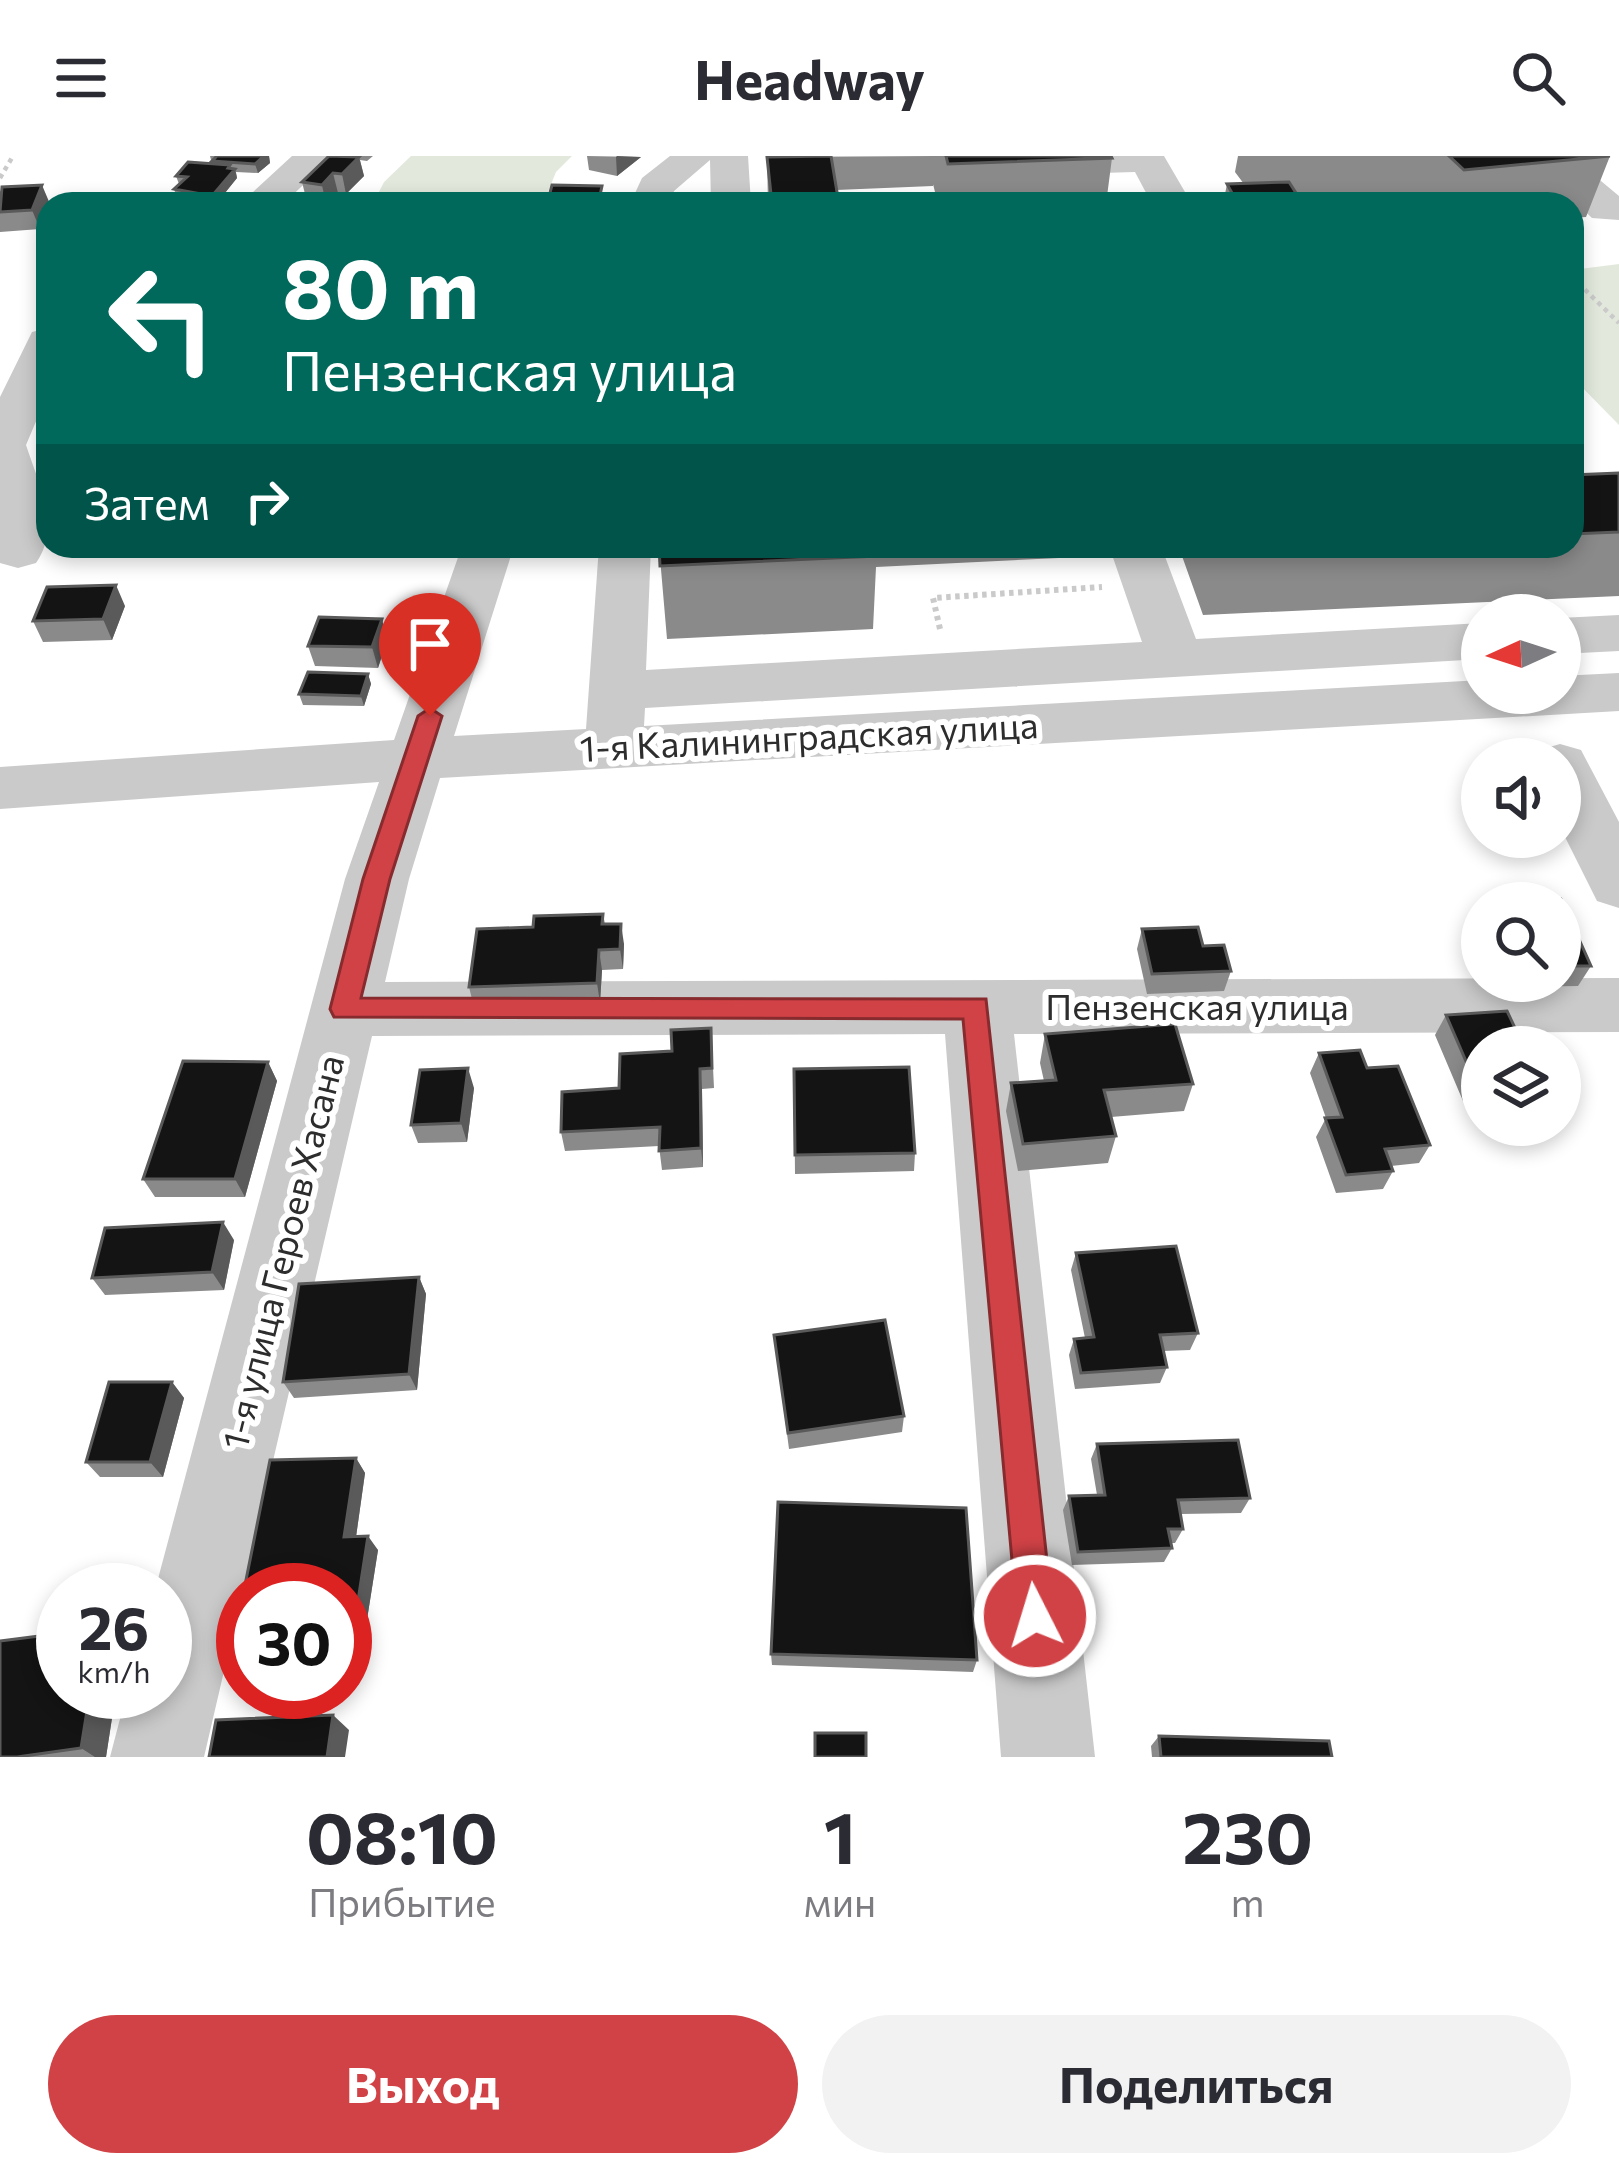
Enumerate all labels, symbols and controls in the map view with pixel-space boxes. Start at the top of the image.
icon: menu [48,45,114,111]
text: Headway [694,45,925,111]
icon: search [1505,45,1571,111]
text: 80 m [282,234,479,336]
icon: left [84,240,240,396]
text: Пензенская улица [282,336,737,402]
icon: right [234,468,300,534]
text: Затем [84,474,210,529]
pin [379,593,481,716]
north arrow [1461,594,1581,714]
map controls [1461,594,1581,1146]
icon: arrive [397,611,463,677]
street label: 1-я Калининградская улица [579,701,1039,769]
button: sound [1461,738,1581,858]
button: search [1461,882,1581,1002]
street label: Пензенская улица [1045,983,1349,1027]
button: layers [1461,1026,1581,1146]
street label: 1-я улица Героев Хасана [211,1050,351,1453]
position arrow [972,1553,1098,1679]
speed limit sign: 30 [216,1563,372,1719]
text: 26 [79,1589,149,1662]
text: km/h [78,1652,150,1689]
text: 08:10 [306,1791,498,1879]
text: 1 [824,1791,856,1879]
text: 230 [1182,1791,1313,1879]
text: Прибытие [308,1877,496,1925]
text: мин [804,1877,876,1925]
text: m [1231,1877,1265,1925]
button: Выход [48,2015,798,2153]
button: Поделиться [822,2015,1571,2153]

